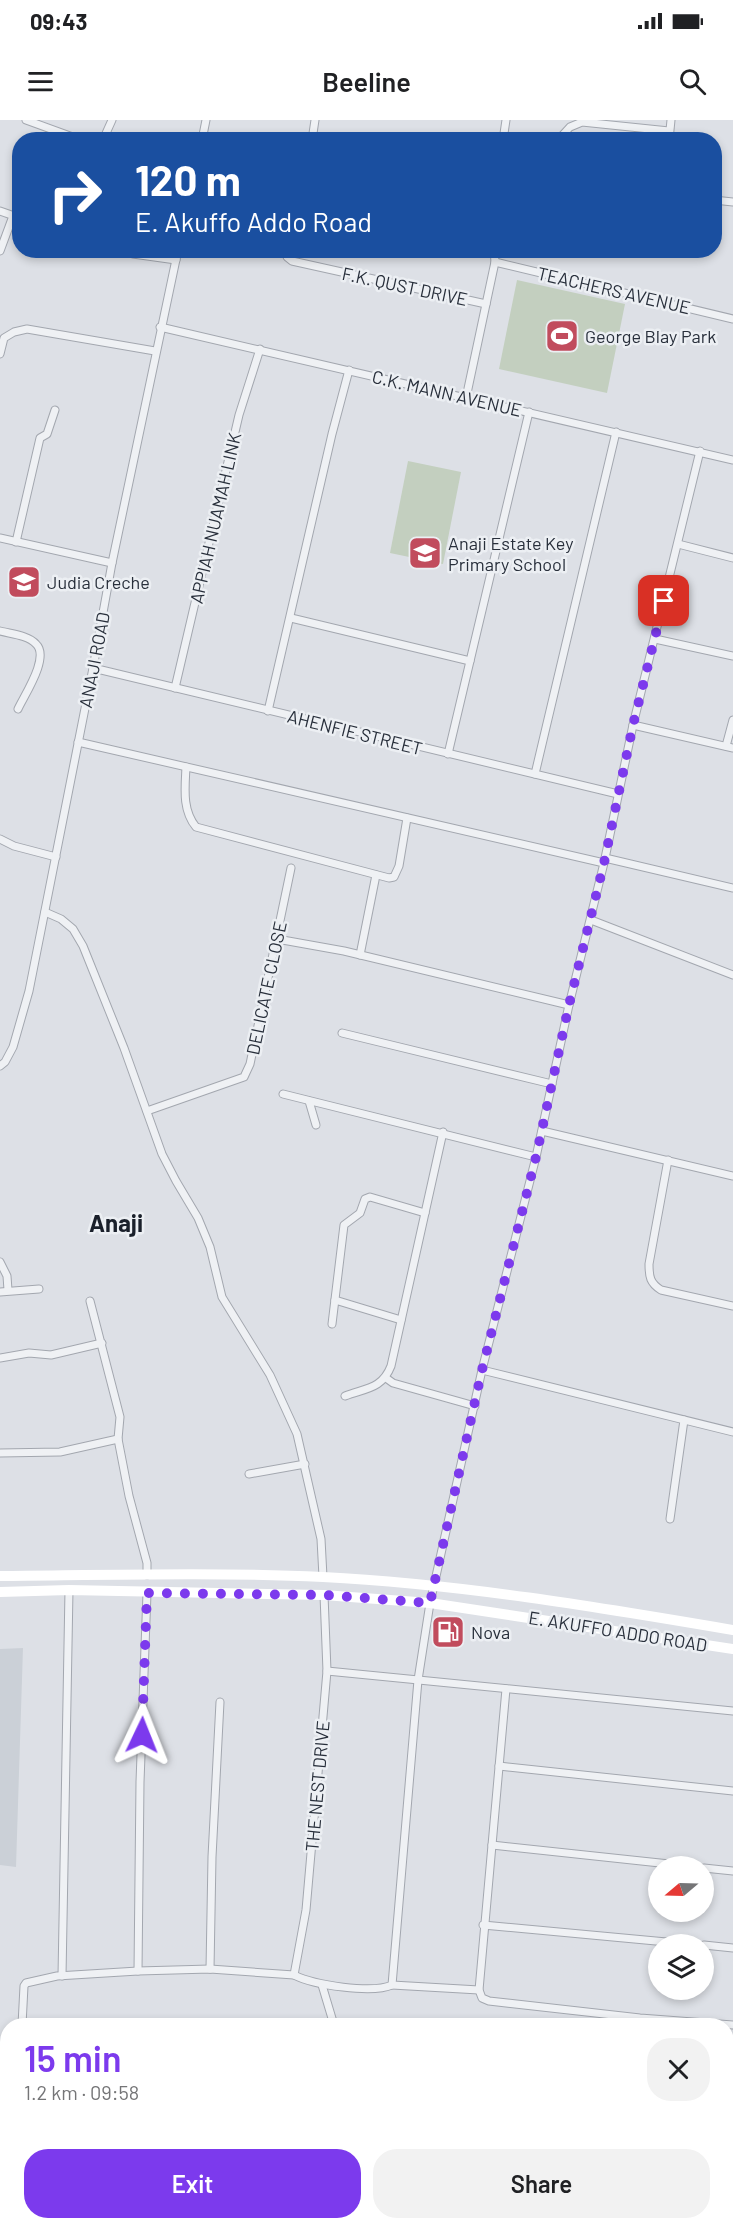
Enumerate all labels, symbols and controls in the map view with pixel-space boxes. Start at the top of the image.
text: 09:43 [30,8,87,34]
icon: menu [24,65,57,98]
text: Beeline [322,65,411,97]
icon: search [676,65,709,98]
text: 120 m [135,154,241,204]
icon: right [36,156,114,234]
text: E. Akuffo Addo Road [135,205,372,237]
street label: F.K. QUST DRIVE [340,262,470,310]
street label: TEACHERS AVENUE [535,262,693,318]
sports icon: George Blay Park [544,318,580,354]
place label: George Blay Park [585,325,716,347]
street label: C.K. MANN AVENUE [370,365,524,421]
street label: APPIAH NUAMAH LINK [185,430,245,606]
place label: Anaji Estate Key Primary School [448,532,574,575]
school or university icon: Anaji Estate Key Primary School [407,535,443,571]
school or university icon: Judia Creche [6,564,42,600]
place label: Judia Creche [47,571,150,593]
pin [638,575,689,626]
icon: arrive [647,584,680,617]
street label: ANAJI ROAD [74,610,114,710]
street label: AHENFIE STREET [285,705,425,759]
street label: DELICATE CLOSE [241,919,291,1057]
district label: Anaji [89,1208,143,1237]
street label: E. AKUFFO ADDO ROAD [527,1606,709,1656]
fuel station icon: Nova [430,1614,466,1650]
place label: Nova [471,1621,510,1643]
position arrow [110,1703,174,1767]
street label: THE NEST DRIVE [300,1720,334,1852]
north arrow [648,1856,714,1922]
map controls [648,1856,714,2000]
button: layers [648,1934,714,2000]
text: 15 min [24,2036,122,2079]
button: close [647,2038,710,2101]
text: 1.2 km · 09:58 [24,2080,139,2104]
button: Exit [24,2149,361,2218]
button: Share [373,2149,710,2218]

